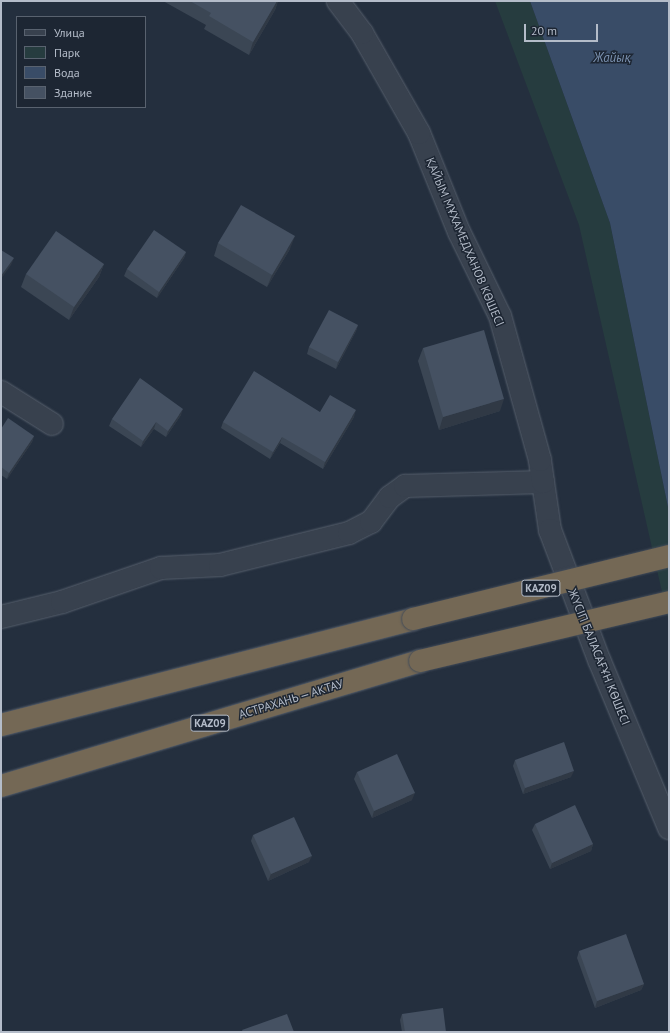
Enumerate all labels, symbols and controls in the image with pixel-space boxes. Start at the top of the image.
legend [16,16,146,108]
scale bar [526,16,600,42]
text: 20 m [531,23,557,38]
text: Улица [54,25,85,40]
text: Парк [54,45,80,60]
water label: Жайық [594,50,630,66]
text: Вода [54,65,80,80]
text: Здание [54,85,92,100]
street label: ҚАЙЫМ МҰХАМЕДХАНОВ КӨШЕСI [423,155,507,329]
road number: KAZ09 [521,579,561,597]
street label: ЖҮСІП БАЛАСАҒҰН КӨШЕСІ [565,587,633,727]
street label: АСТРАХАНЬ — АКТАУ [236,676,346,722]
road number: KAZ09 [190,714,230,732]

